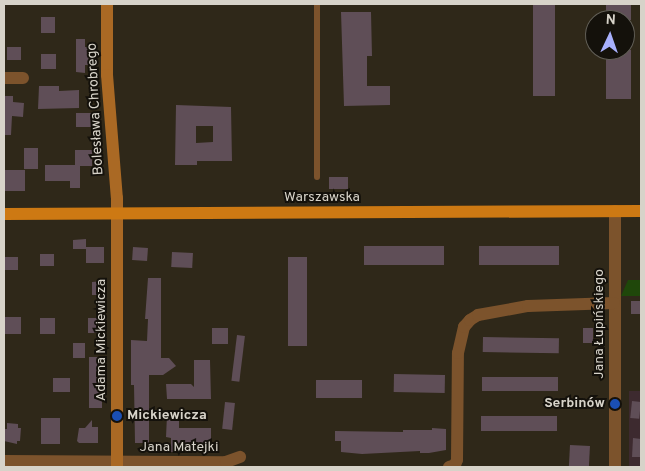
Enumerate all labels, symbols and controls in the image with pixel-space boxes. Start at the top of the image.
north arrow [585,10,635,60]
text: N [605,12,616,29]
street label: Bolesława Chrobrego [84,42,108,176]
street label: Warszawska [284,190,360,206]
street label: Jana Łupińskiego [592,269,608,379]
street label: Adama Mickiewicza [94,279,110,401]
place label: Serbinów [544,396,605,412]
marker: Serbinów [609,398,621,410]
place label: Mickiewicza [127,408,207,424]
marker: Mickiewicza [111,410,123,422]
street label: Jana Matejki [139,440,219,456]

